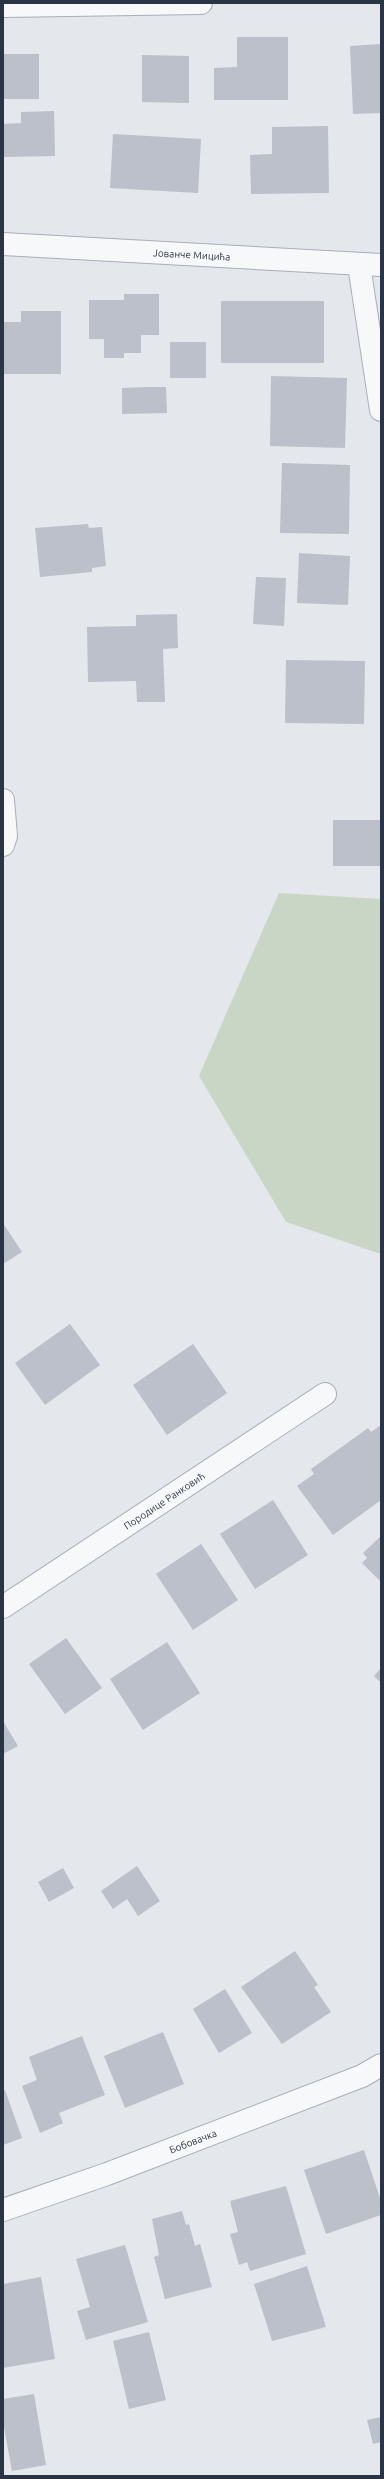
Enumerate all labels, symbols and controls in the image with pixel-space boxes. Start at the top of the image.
street label: Јованче Мицића [153,247,231,263]
street label: Породице Ранковић [122,1470,207,1532]
street label: Бобовачка [168,2127,218,2156]

